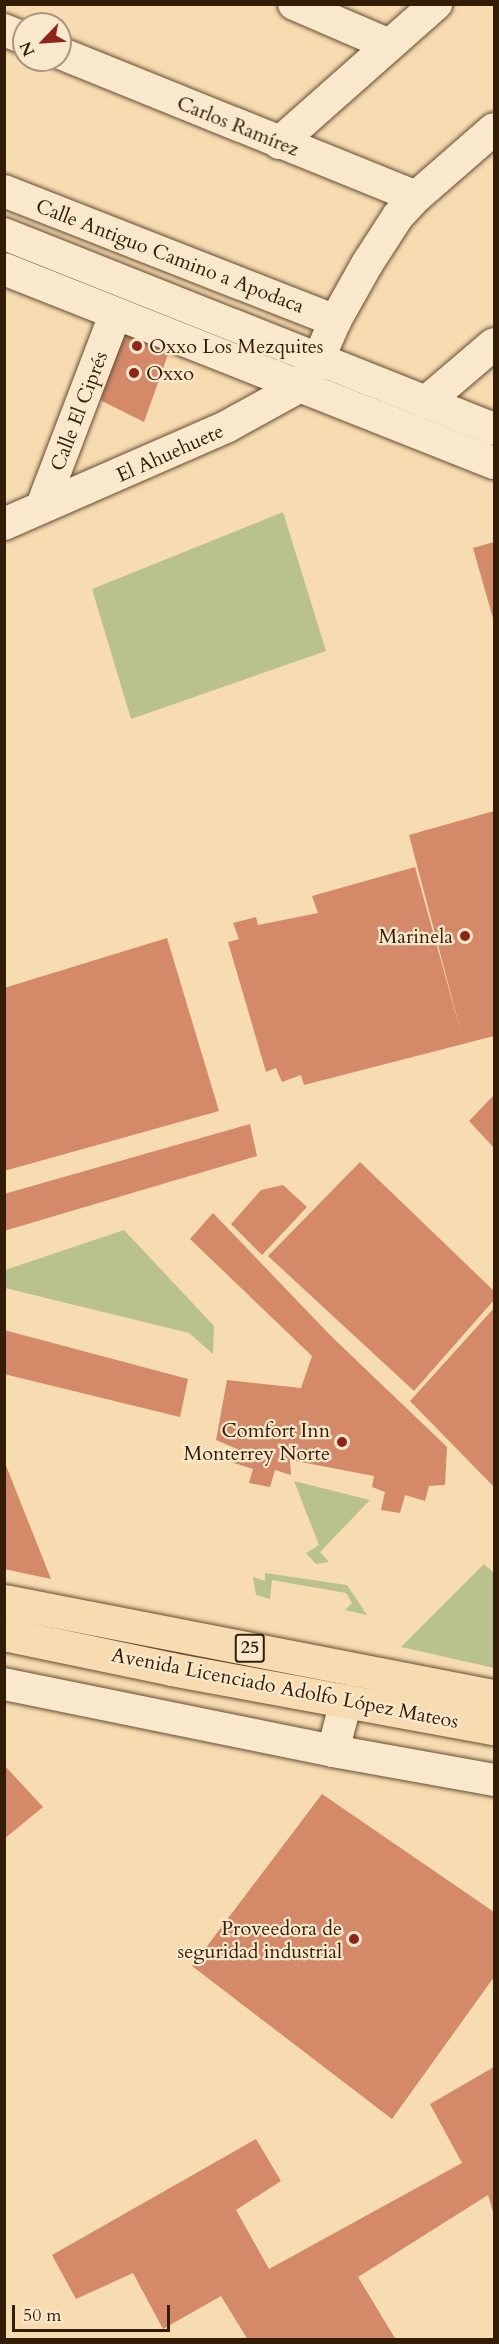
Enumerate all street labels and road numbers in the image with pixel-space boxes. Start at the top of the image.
street label: Carlos Ramírez [173,91,303,161]
street label: Calle Antiguo Camino a Apodaca [33,194,307,318]
street label: Calle El Ciprés [45,348,113,474]
street label: El Ahuehuete [113,419,227,487]
road number: 25 [234,1633,266,1663]
street label: Avenida Licenciado Adolfo López Mateos [109,1643,461,1733]

